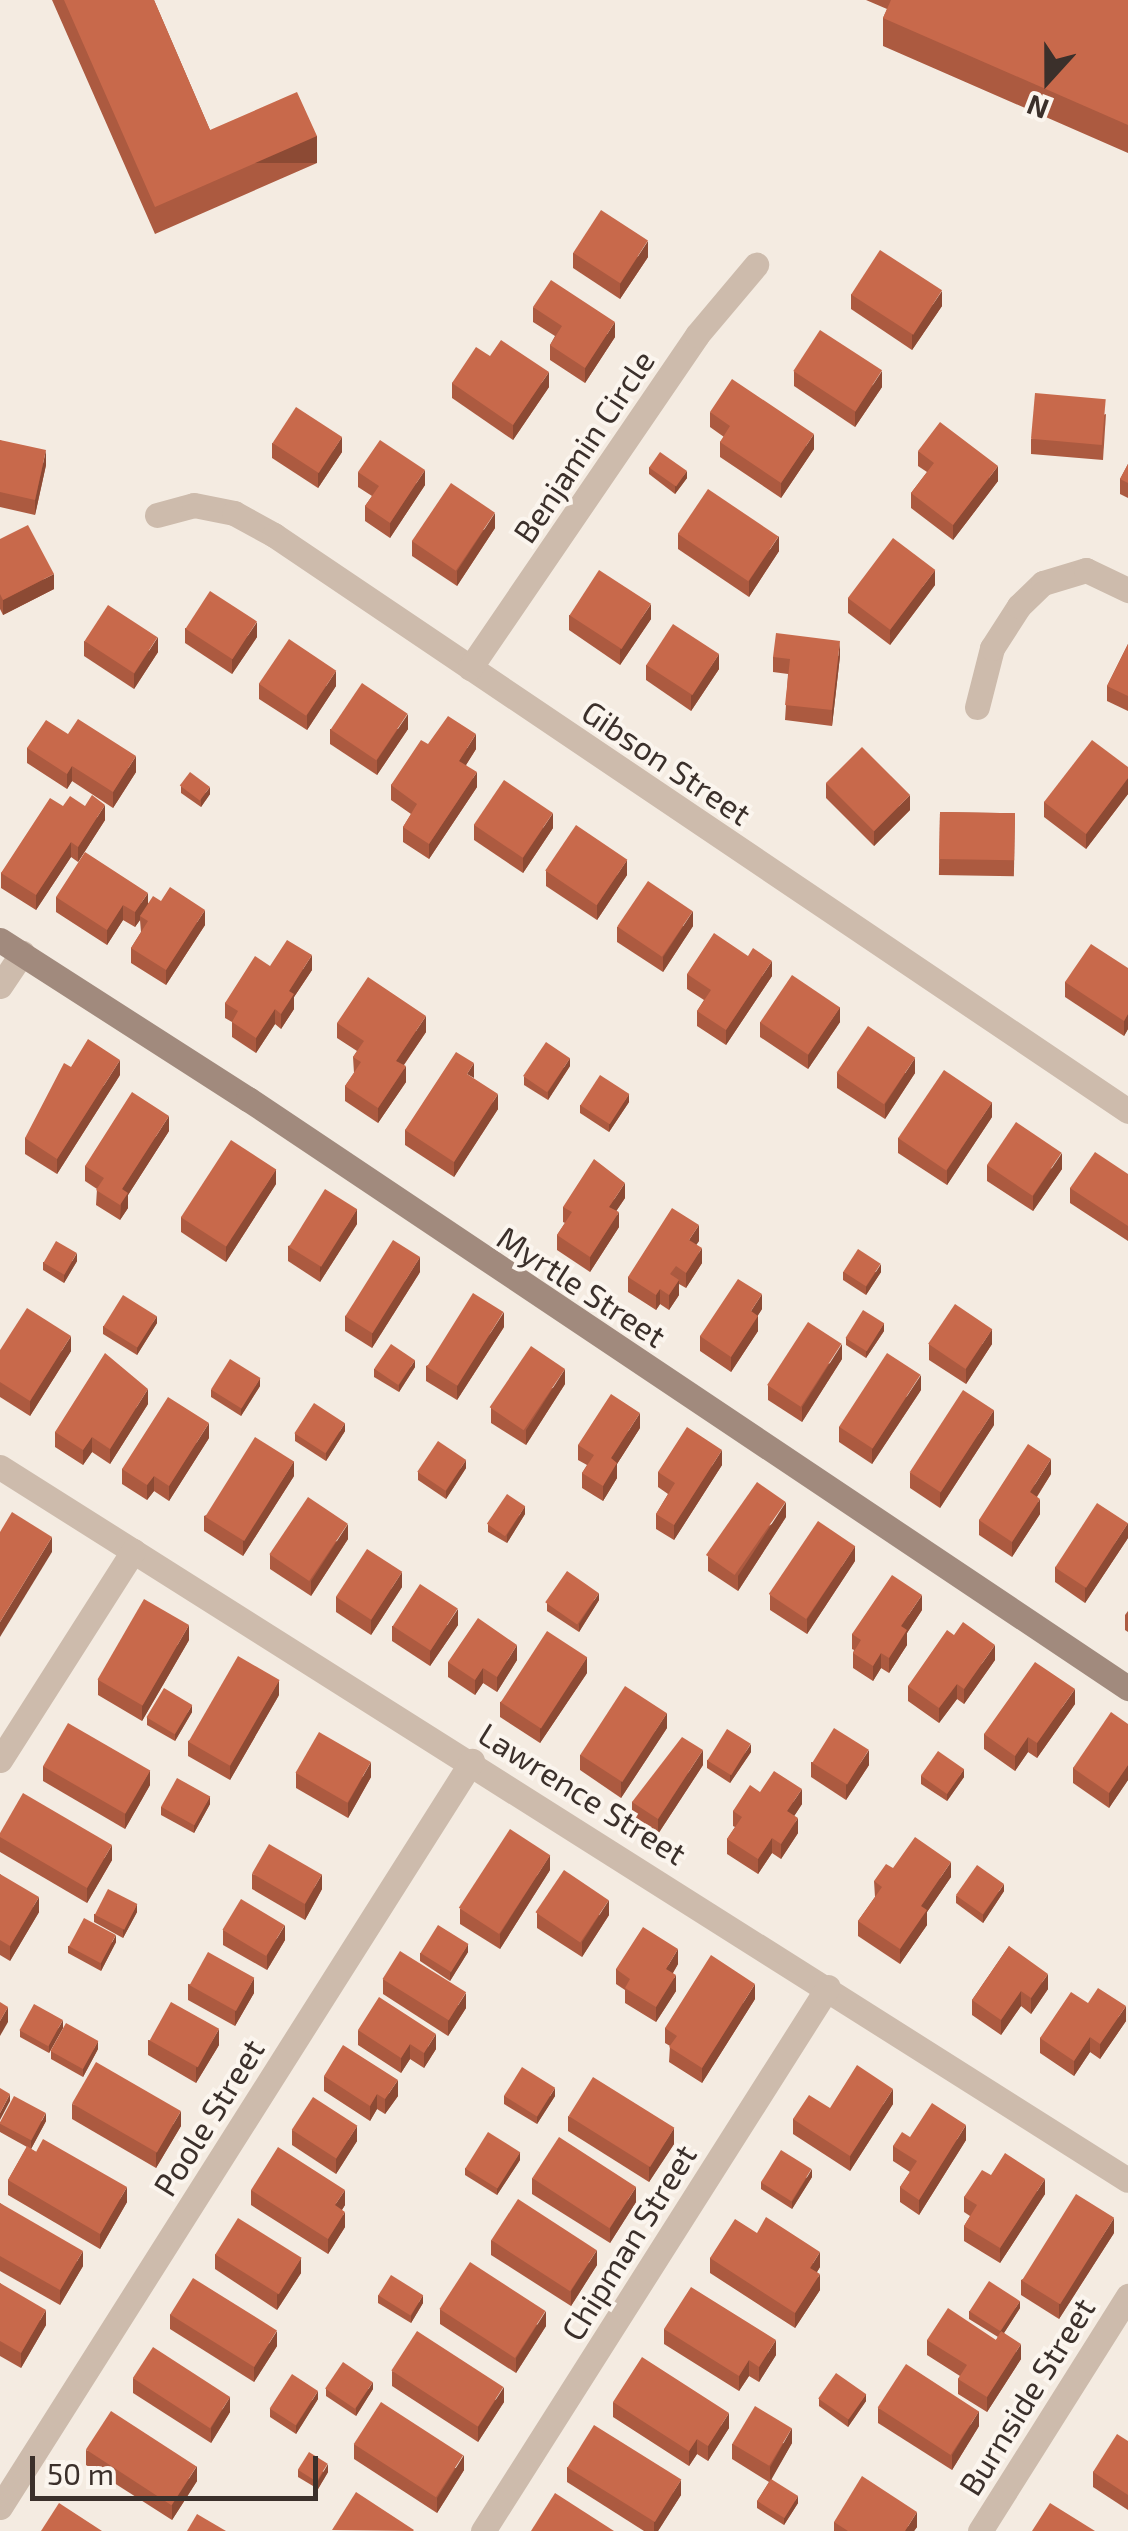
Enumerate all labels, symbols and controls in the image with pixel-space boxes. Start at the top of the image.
north arrow [998,30,1098,130]
text: N [1022,89,1053,128]
street label: Benjamin Circle [505,342,661,550]
street label: Gibson Street [575,691,759,833]
street label: Myrtle Street [491,1217,673,1355]
street label: Lawrence Street [472,1714,694,1872]
street label: Poole Street [145,2031,271,2203]
street label: Chipman Street [552,2137,704,2347]
street label: Burnside Street [950,2290,1102,2502]
scale bar [35,2436,322,2498]
text: 50 m [47,2455,114,2491]

